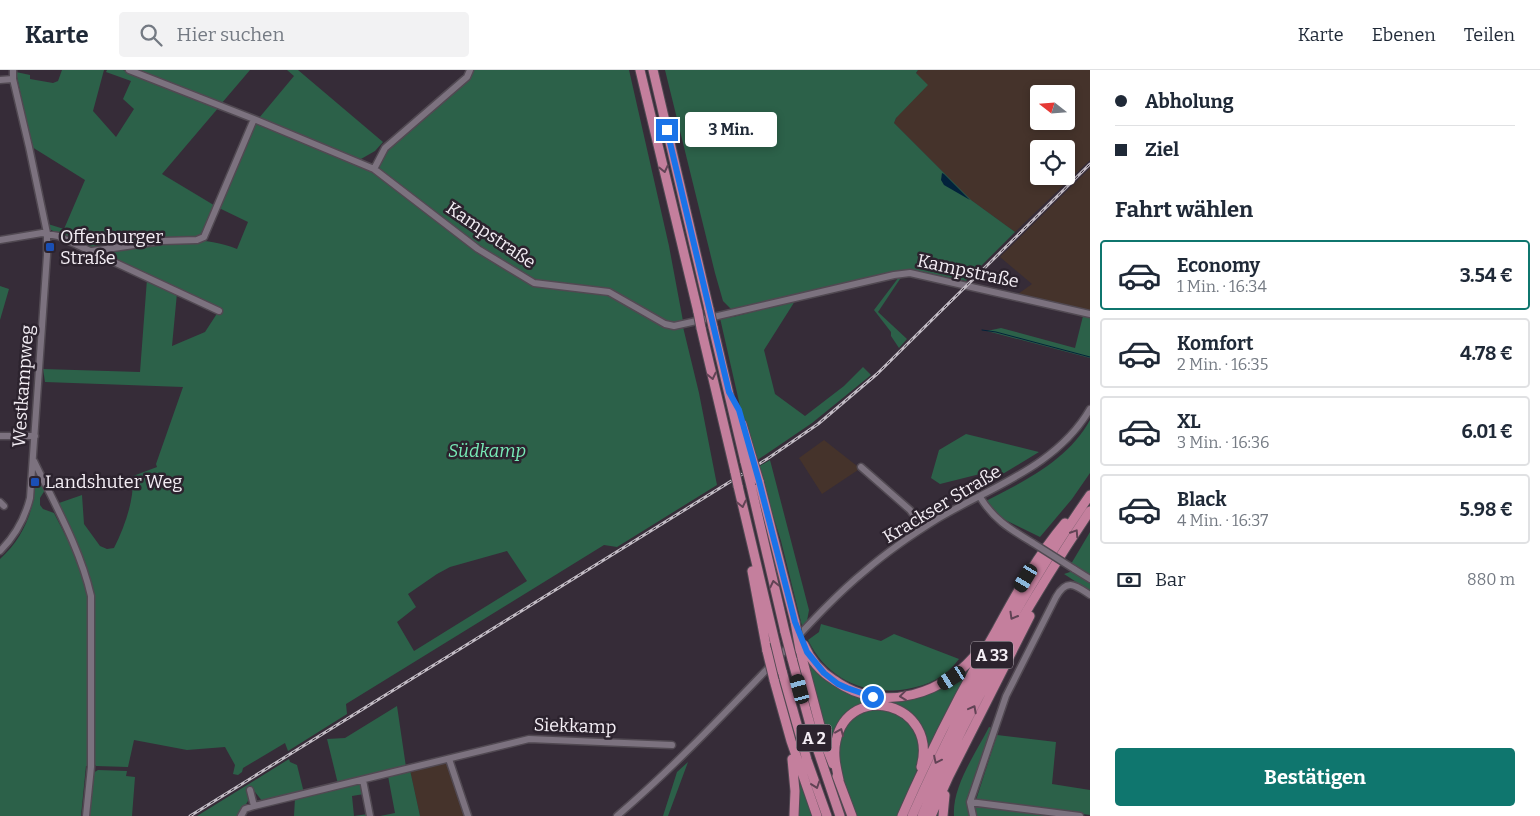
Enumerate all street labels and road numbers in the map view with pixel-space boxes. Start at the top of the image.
street label: Kampstraße [442,197,540,273]
street label: Kampstraße [915,249,1021,293]
street label: Westkampweg [8,324,38,448]
street label: Krackser Straße [879,460,1005,548]
road number: A 33 [971,642,1013,668]
street label: Siekkamp [533,714,617,738]
road number: A 2 [796,724,832,751]

